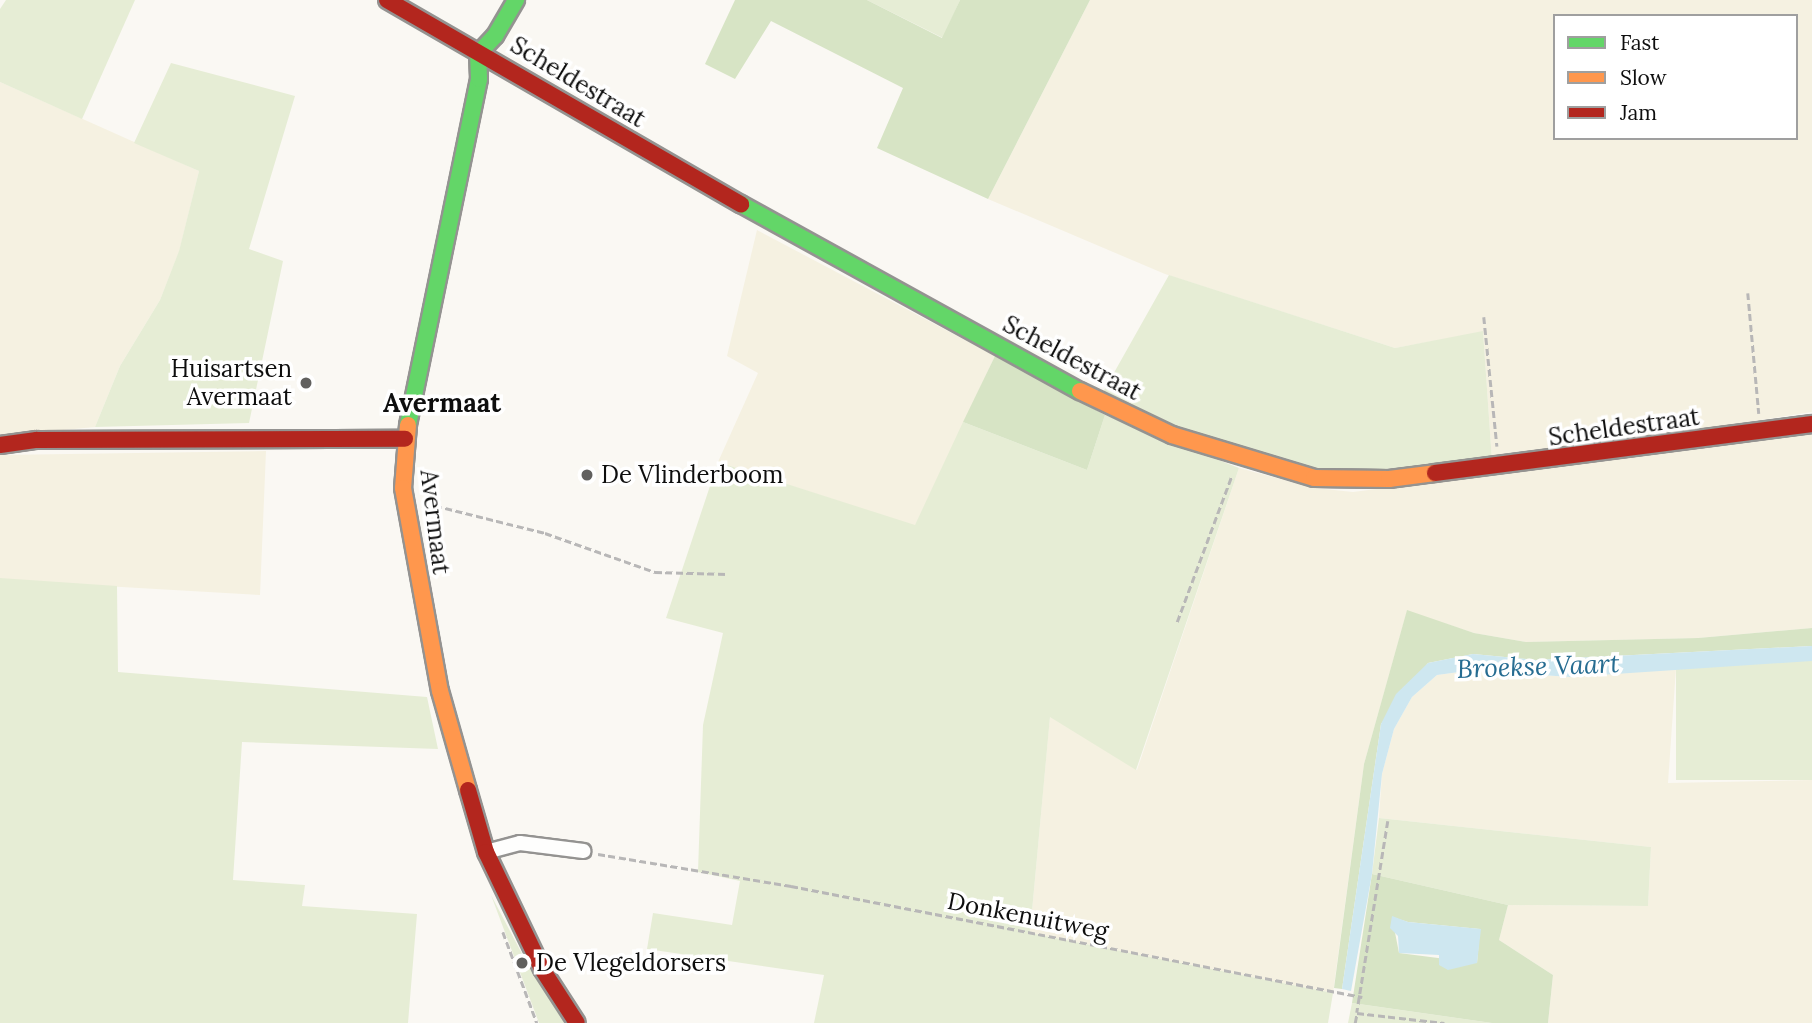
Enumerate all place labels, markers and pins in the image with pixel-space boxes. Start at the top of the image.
place label: Huisartsen Avermaat [171,355,292,411]
marker: Huisartsen Avermaat [298,375,314,391]
place label: De Vlinderboom [601,461,783,489]
marker: De Vlinderboom [579,467,595,483]
place label: De Vlegeldorsers [536,949,726,977]
marker: De Vlegeldorsers [514,955,530,971]

